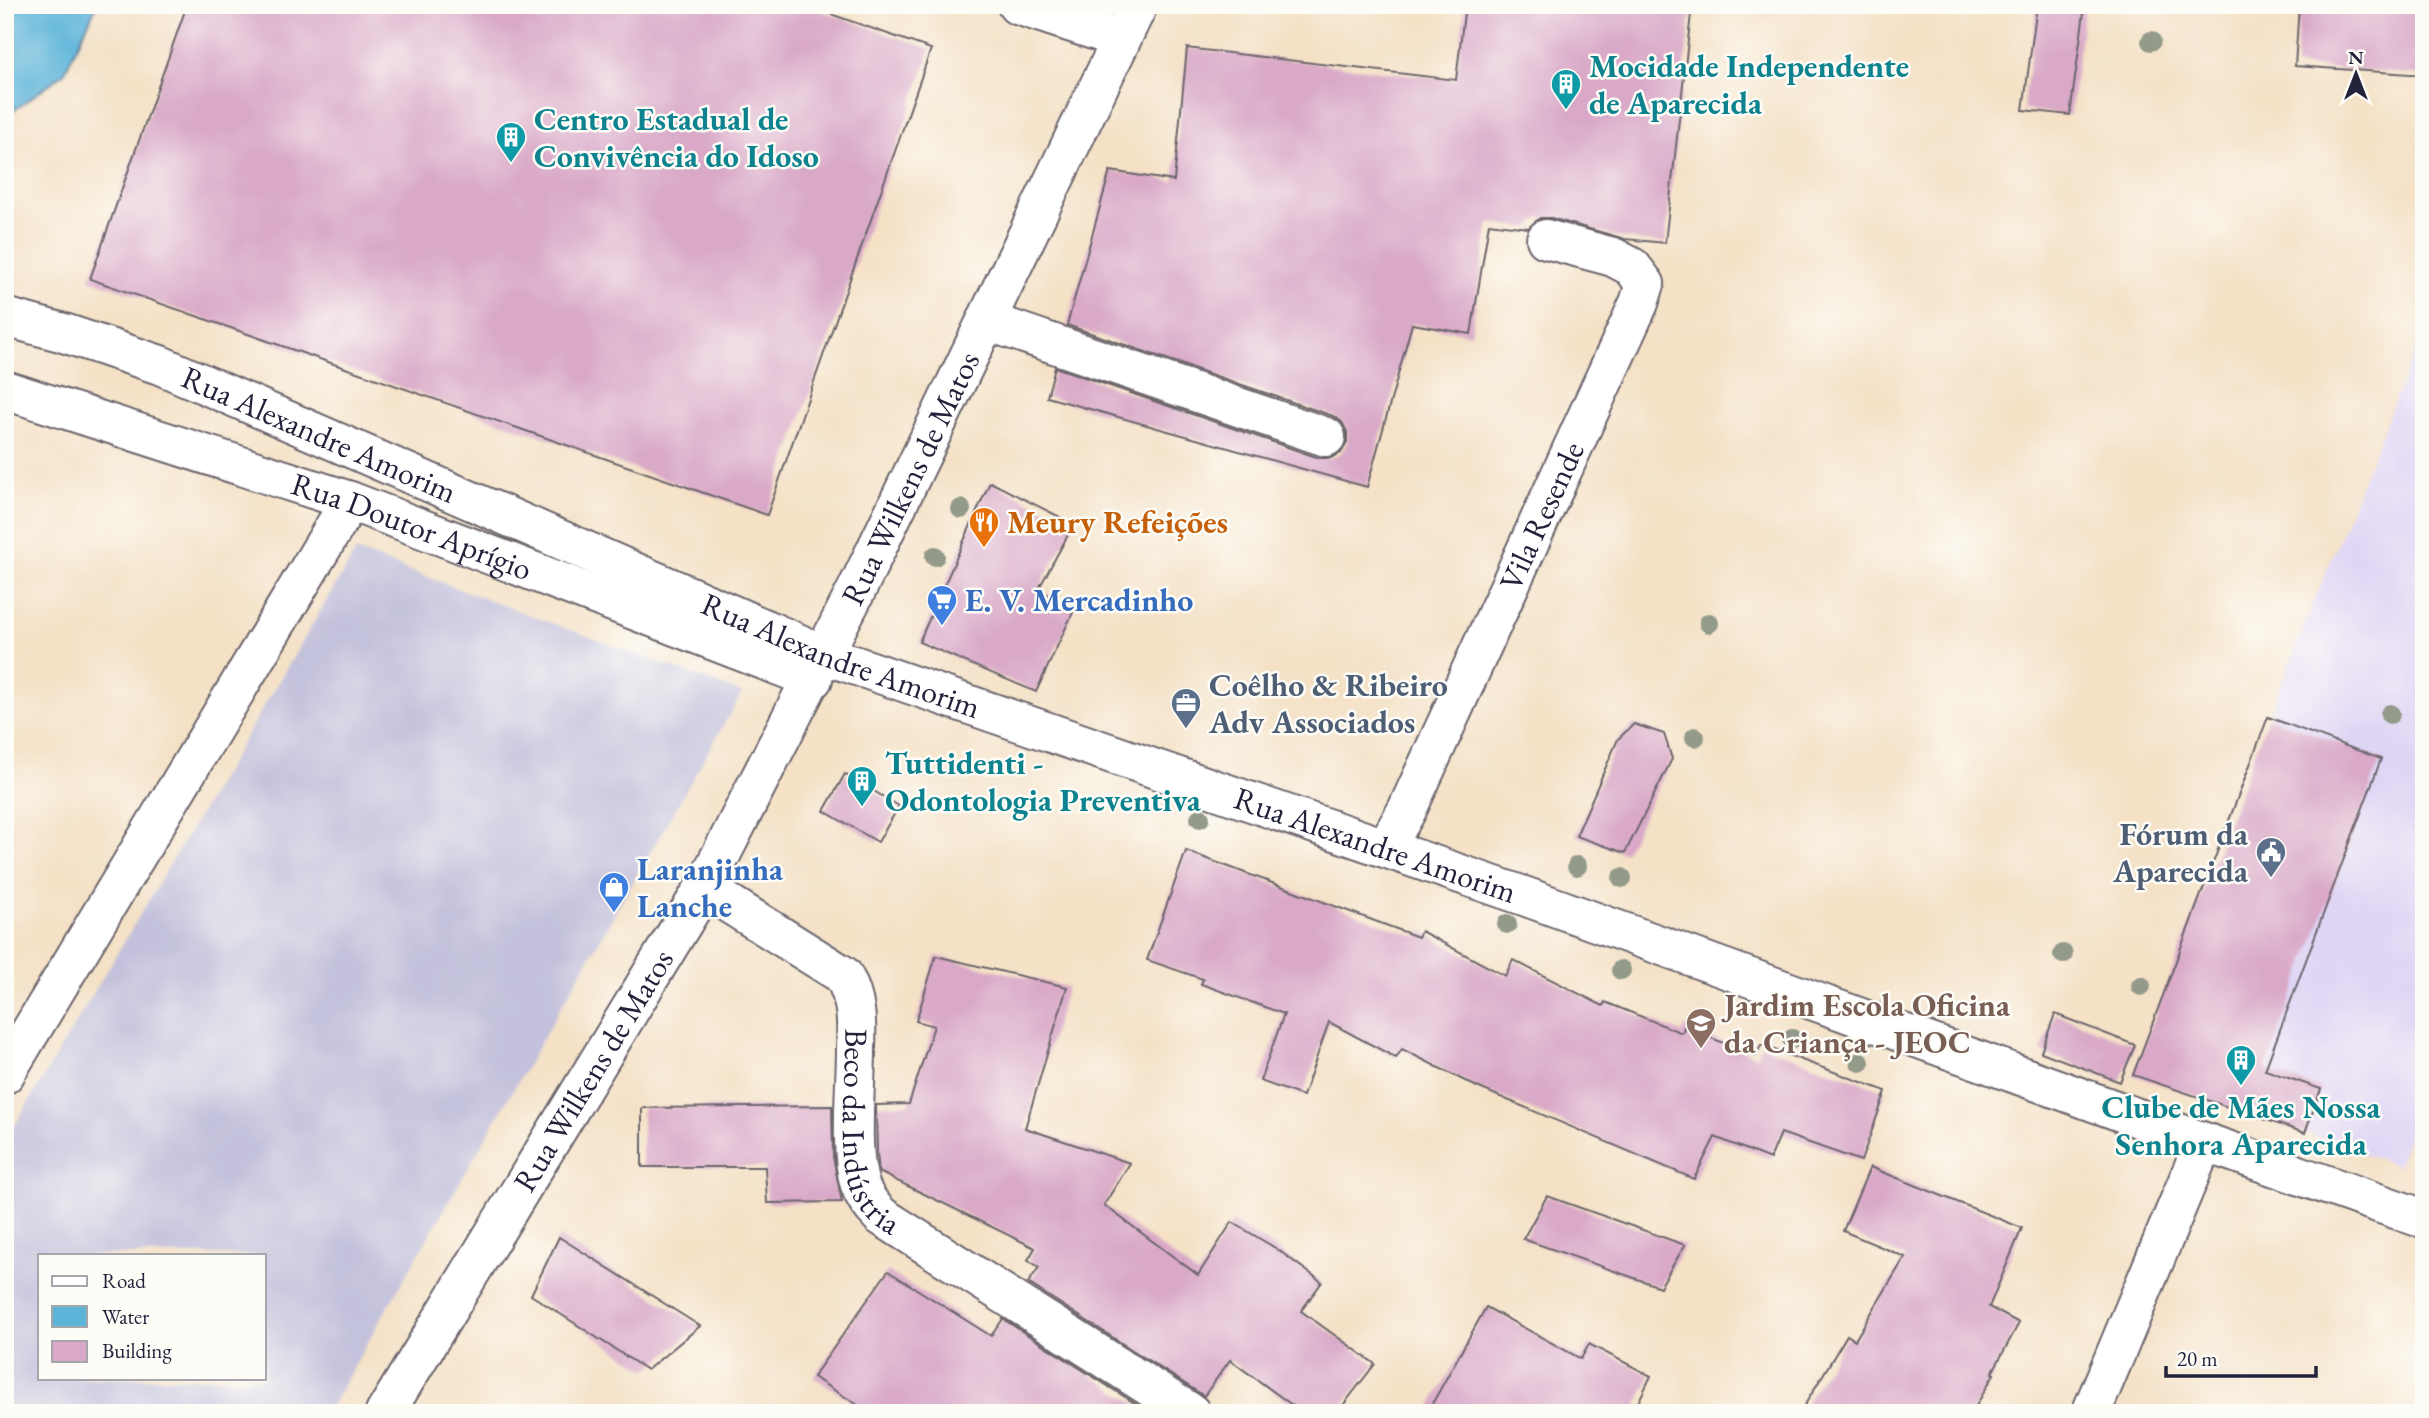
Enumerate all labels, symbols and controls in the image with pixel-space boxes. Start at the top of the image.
north arrow [2320,38,2390,108]
place label: Mocidade Independente de Aparecida [1589,45,1909,124]
text: N [2348,45,2364,70]
building icon: Mocidade Independente de Aparecida [1549,67,1583,111]
place label: Centro Estadual de Convivência do Idoso [534,98,819,177]
building icon: Centro Estadual de Convivência do Idoso [494,120,528,164]
street label: Rua Wilkens de Matos [831,345,989,612]
street label: Rua Alexandre Amorim [175,356,463,513]
street label: Vila Resende [1489,435,1594,597]
street label: Rua Doutor Aprígio [286,463,538,590]
place label: Meury Refeições [1007,501,1228,543]
restaurant icon: Meury Refeições [967,505,1001,549]
place label: E. V. Mercadinho [965,579,1193,621]
street label: Rua Alexandre Amorim [695,583,986,728]
supermarket icon: E. V. Mercadinho [925,583,959,627]
place label: Coêlho & Ribeiro Adv Associados [1208,664,1448,743]
office icon: Coêlho & Ribeiro Adv Associados [1169,686,1203,730]
place label: Tuttidenti - Odontologia Preventiva [885,742,1202,821]
building icon: Tuttidenti - Odontologia Preventiva [845,764,879,808]
street label: Rua Alexandre Amorim [1229,777,1522,913]
place label: Fórum da Aparecida [2112,813,2249,892]
public building icon: Fórum da Aparecida [2254,835,2288,879]
place label: Laranjinha Lanche [637,848,784,927]
shop icon: Laranjinha Lanche [597,870,631,914]
street label: Rua Wilkens de Matos [503,941,683,1199]
place label: Jardim Escola Oficina da Criança - JEOC [1721,984,2011,1063]
school or university icon: Jardim Escola Oficina da Criança - JEOC [1684,1006,1718,1050]
street label: Beco da Indústria [833,1028,909,1244]
building icon: Clube de Mães Nossa Senhora Aparecida [2224,1043,2258,1087]
place label: Clube de Mães Nossa Senhora Aparecida [2102,1086,2381,1165]
legend [38,1254,266,1380]
text: Road [102,1267,146,1294]
text: Water [102,1303,149,1330]
scale bar [2166,1334,2317,1378]
text: Building [102,1337,172,1364]
text: 20 m [2177,1345,2218,1372]

